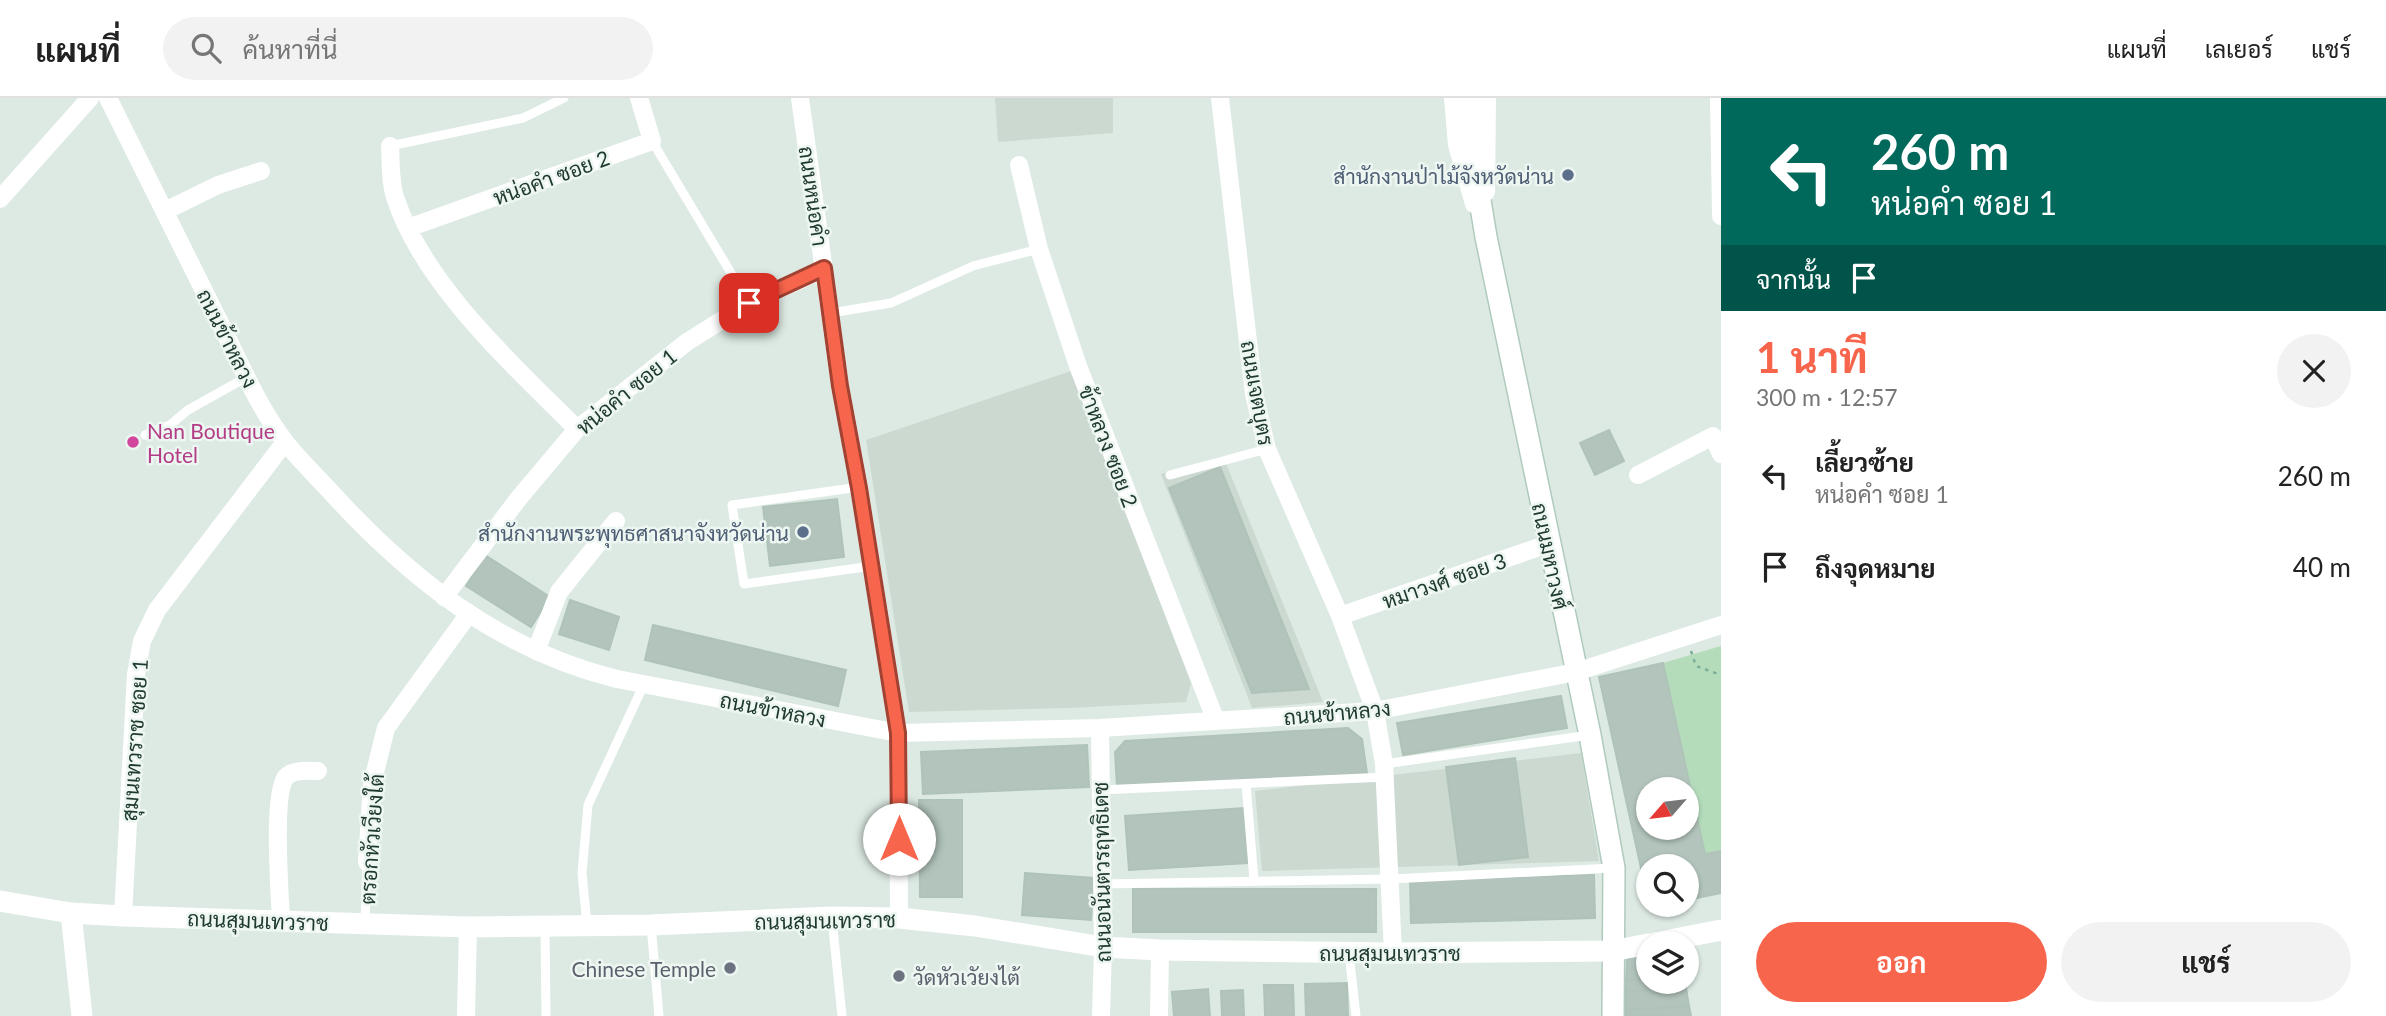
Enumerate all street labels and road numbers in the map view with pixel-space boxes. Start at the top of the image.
street label: หน่อคำ ซอย 2 [489,144,613,210]
street label: ถนนหน่อคำ [795,144,833,248]
street label: ถนนข้าหลวง [192,284,264,392]
street label: ถนนเจตบุตร [1234,338,1280,448]
street label: หน่อคำ ซอย 1 [571,343,681,439]
street label: ข้าหลวง ซอย 2 [1074,381,1144,511]
street label: ถนนมหาวงศ์ [1528,500,1574,612]
street label: หมาวงศ์ ซอย 3 [1379,547,1509,613]
street label: สุมนเทวราช ซอย 1 [116,658,155,822]
street label: ถนนข้าหลวง [718,686,828,732]
street label: ถนนข้าหลวง [1282,695,1392,729]
street label: ตรอกหัวเวียงใต้ [354,772,388,905]
street label: ถนนอนันตวรฤทธิเดช [1087,781,1116,963]
street label: ถนนสุมนเทวราช [187,905,329,938]
street label: ถนนสุมนเทวราช [754,906,896,937]
street label: ถนนสุมนเทวราช [1319,940,1461,968]

